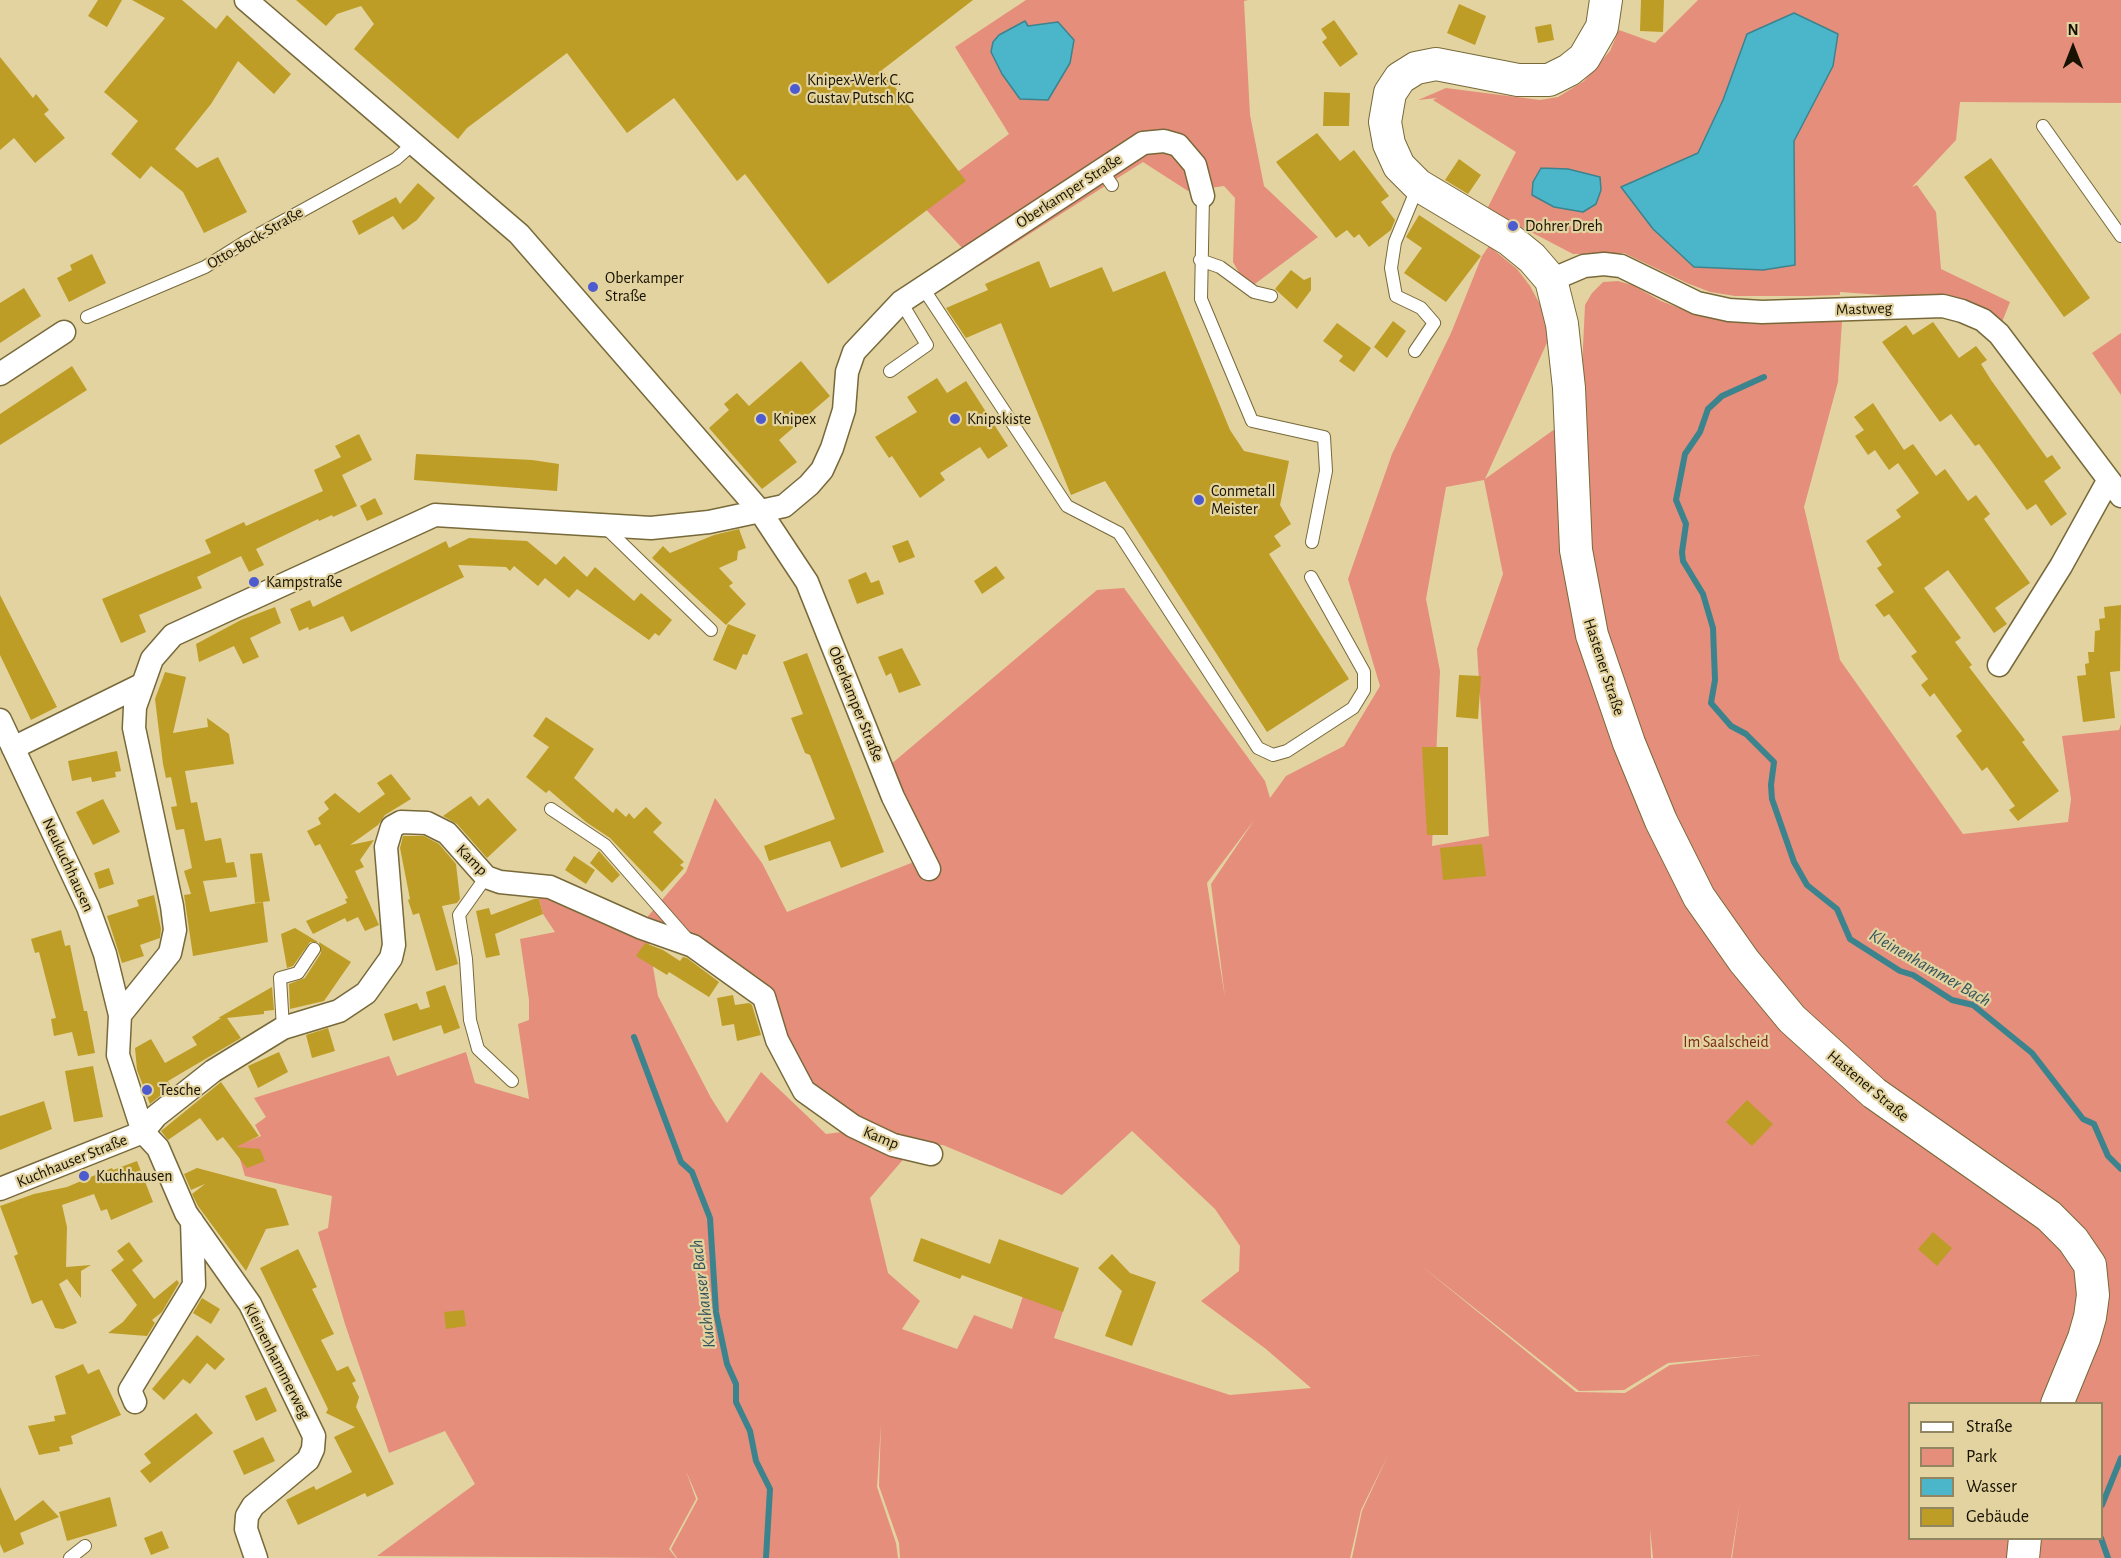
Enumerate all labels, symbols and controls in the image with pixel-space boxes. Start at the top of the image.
north arrow [2043,18,2103,78]
text: N [2067,22,2079,38]
place label: Knipex-Werk C. Gustav Putsch KG [807,70,914,108]
marker: Knipex-Werk C. Gustav Putsch KG [788,82,802,96]
street label: Oberkamper Straße [1012,150,1126,232]
street label: Otto-Bock-Straße [203,203,307,273]
place label: Dohrer Dreh [1525,216,1603,236]
marker: Dohrer Dreh [1506,219,1520,233]
place label: Oberkamper Straße [605,268,684,306]
marker: Oberkamper Straße [586,280,600,294]
street label: Mastweg [1835,298,1893,320]
place label: Knipex [773,409,816,429]
place label: Knipskiste [967,409,1031,429]
marker: Knipex [754,412,768,426]
marker: Knipskiste [948,412,962,426]
place label: Conmetall Meister [1211,481,1275,519]
marker: Conmetall Meister [1192,493,1206,507]
place label: Kampstraße [266,572,342,592]
marker: Kampstraße [247,575,261,589]
street label: Hastener Straße [1579,616,1629,718]
street label: Oberkamper Straße [824,644,888,764]
street label: Neukuchhausen [38,815,98,915]
street label: Kamp [452,840,492,880]
water label: Kleinenhammer Bach [1865,924,1995,1012]
park label: Im Saalscheid [1683,1032,1769,1052]
street label: Hastener Straße [1823,1046,1913,1126]
place label: Tesche [159,1080,201,1100]
marker: Tesche [140,1083,154,1097]
street label: Kamp [860,1122,902,1154]
street label: Kuchhauser Straße [14,1130,130,1192]
place label: Kuchhausen [96,1166,173,1186]
marker: Kuchhausen [77,1169,91,1183]
water label: Kuchhauser Bach [686,1238,720,1350]
street label: Kleinenhammerweg [240,1300,314,1422]
legend [1908,1402,2103,1540]
text: Straße [1966,1418,2012,1436]
text: Park [1966,1448,1997,1466]
text: Wasser [1966,1478,2017,1496]
text: Gebäude [1966,1508,2029,1526]

